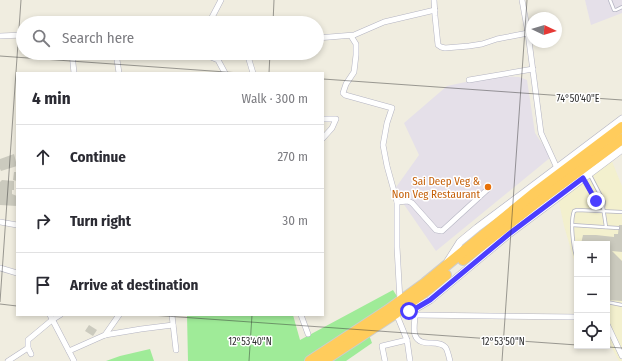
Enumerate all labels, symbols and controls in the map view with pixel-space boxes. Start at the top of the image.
north arrow [526,12,562,48]
search box [16,16,324,60]
icon: search [30,27,52,49]
text: Search here [62,29,134,47]
text: 4 min [32,88,71,109]
text: Walk · 300 m [242,91,308,106]
text: 74°50'40"E [557,93,600,105]
icon: ahead [32,146,54,168]
text: Continue [70,148,126,166]
text: 270 m [277,149,308,164]
place label: Sai Deep Veg & Non Veg Restaurant [392,175,480,201]
marker: Sai Deep Veg & Non Veg Restaurant [483,182,493,192]
route end [587,192,605,210]
icon: right [32,210,54,232]
text: Turn right [70,212,131,230]
text: 30 m [282,213,308,228]
map controls [574,241,610,349]
button: + [574,241,610,277]
icon: arrive [32,274,54,296]
text: Arrive at destination [70,276,198,294]
button: − [574,277,610,313]
route start [400,302,418,320]
button: locate [574,313,610,349]
text: 12°53'40"N [228,336,272,348]
text: 12°53'50"N [481,336,525,348]

